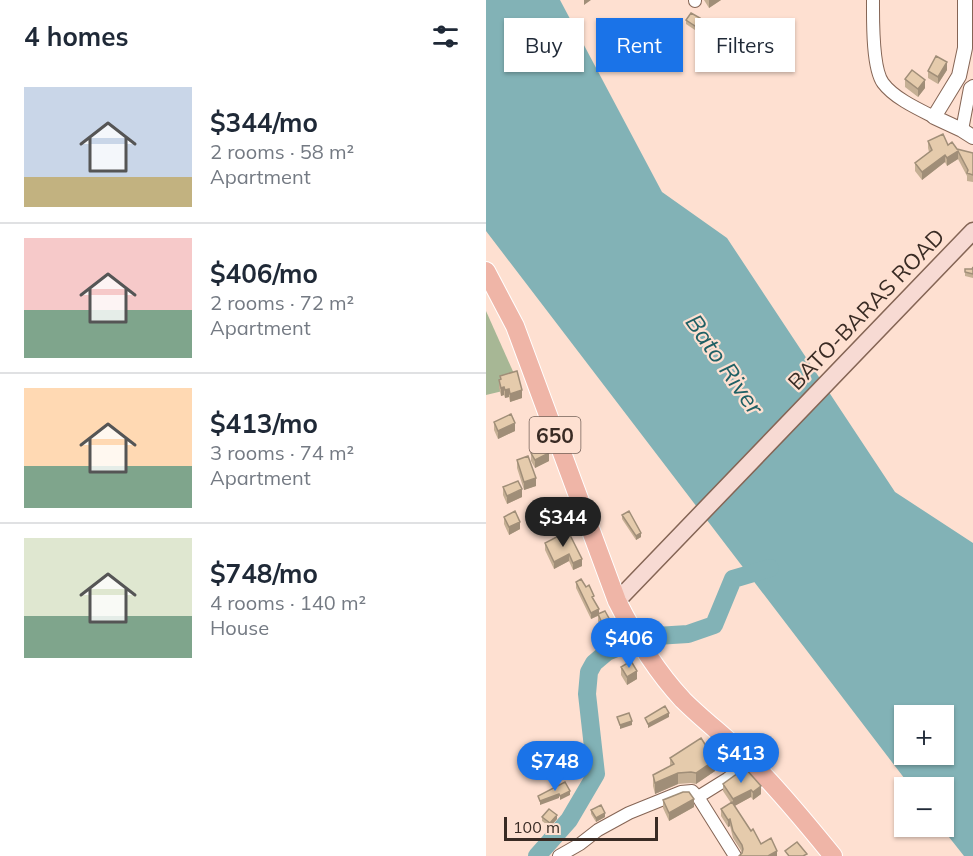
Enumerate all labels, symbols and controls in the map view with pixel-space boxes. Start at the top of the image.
chip: Buy [504,18,584,72]
chip: Rent [596,18,683,72]
chip: Filters [695,18,795,72]
text: 4 homes [24,20,128,53]
icon: filters [429,20,462,53]
text: $344/mo [210,106,318,139]
icon: home [72,111,144,183]
text: 2 rooms · 58 m² [210,139,354,164]
text: Apartment [210,164,311,189]
street label: BATO-BARAS ROAD [782,222,950,396]
text: $406/mo [210,257,318,290]
icon: home [72,262,144,334]
text: 2 rooms · 72 m² [210,290,354,315]
water label: Bato River [680,308,771,421]
text: Apartment [210,315,311,340]
text: $413/mo [210,407,318,440]
icon: home [72,412,144,484]
road number: 650 [530,417,580,453]
text: 3 rooms · 74 m² [210,440,354,465]
text: Apartment [210,465,311,490]
pin: $344 [527,497,599,548]
text: $344 [539,504,587,529]
text: $748/mo [210,557,318,590]
icon: home [72,562,144,634]
text: 4 rooms · 140 m² [210,590,366,615]
text: House [210,615,269,640]
pin: $406 [593,618,665,669]
text: $406 [605,625,653,650]
map controls [894,705,954,837]
button: + [894,705,954,765]
pin: $413 [705,733,777,784]
text: $413 [717,740,765,765]
pin: $748 [519,741,591,792]
text: $748 [531,748,579,773]
button: − [894,777,954,837]
scale bar [504,814,658,842]
text: 100 m [513,817,560,837]

